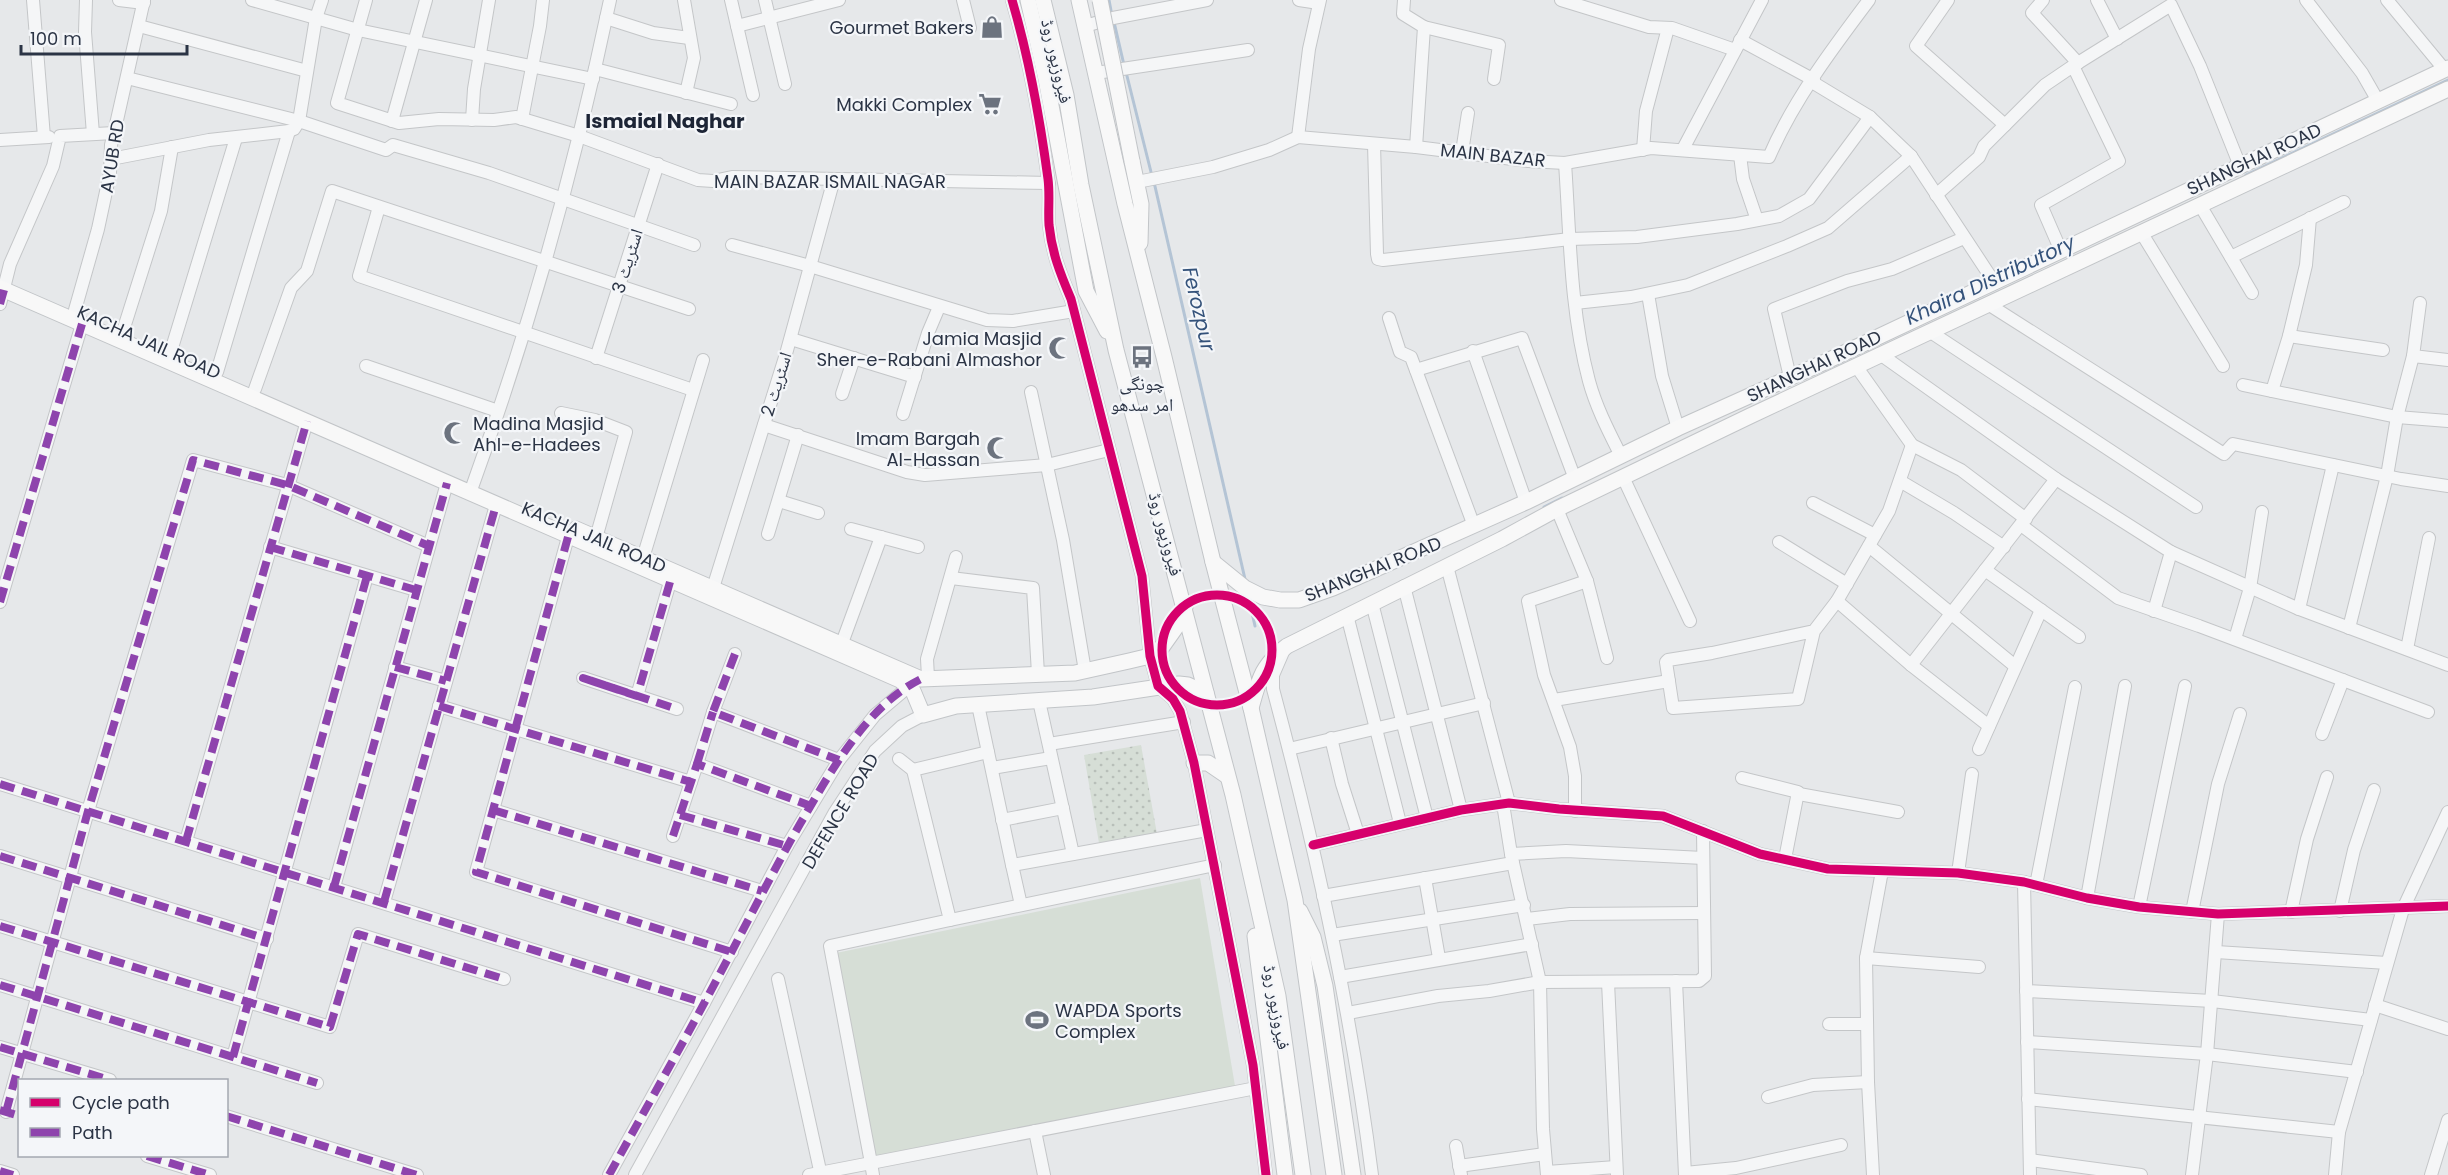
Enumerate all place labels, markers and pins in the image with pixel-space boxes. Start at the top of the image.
shop icon: Gourmet Bakers [979,14,1005,40]
place label: Gourmet Bakers [829,15,974,40]
supermarket icon: Makki Complex [977,91,1003,117]
place label: Makki Complex [836,92,972,117]
place label: Jamia Masjid Sher-e-Rabani Almashor [816,326,1042,372]
mosque icon: Jamia Masjid Sher-e-Rabani Almashor [1047,335,1073,361]
bus stop icon: چونگی امر سدھو [1129,344,1155,370]
place label: چونگی امر سدھو [1111,371,1173,417]
place label: Madina Masjid Ahl-e-Hadees [473,411,604,457]
mosque icon: Madina Masjid Ahl-e-Hadees [442,420,468,446]
place label: Imam Bargah Al-Hassan [856,426,980,472]
mosque icon: Imam Bargah Al-Hassan [985,435,1011,461]
place label: WAPDA Sports Complex [1055,998,1182,1044]
sports icon: WAPDA Sports Complex [1024,1007,1050,1033]

